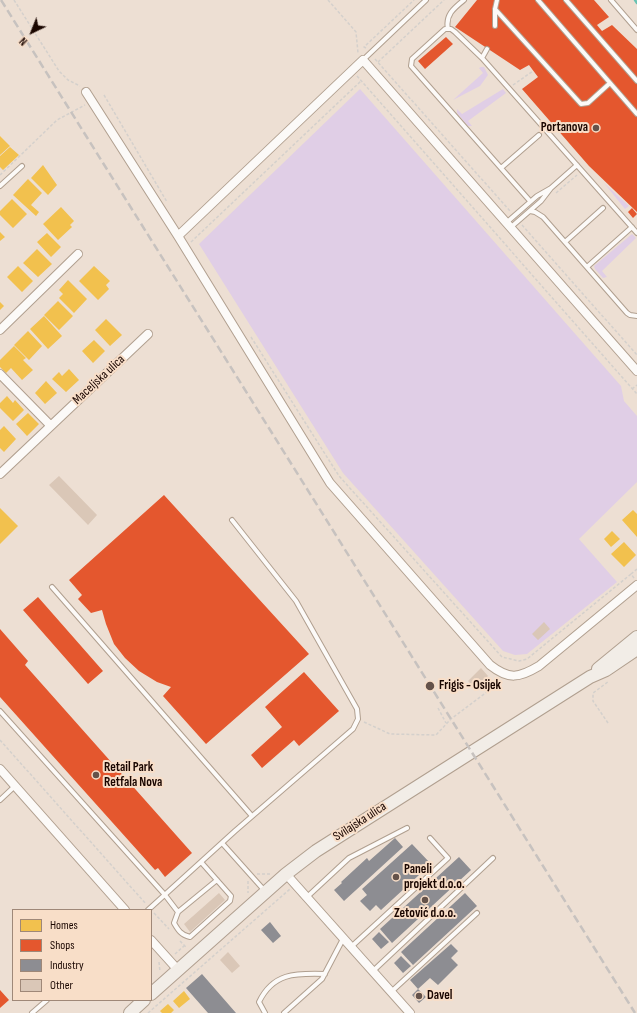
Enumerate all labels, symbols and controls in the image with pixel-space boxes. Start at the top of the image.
north arrow [12,12,52,52]
text: N [17,34,30,48]
place label: Portanova [541,120,588,136]
marker: Portanova [591,123,601,133]
street label: Maceljska ulica [70,352,128,408]
place label: Frigis - Osijek [439,678,501,694]
marker: Frigis - Osijek [424,680,436,692]
place label: Retail Park Retfala Nova [104,760,162,791]
marker: Retail Park Retfala Nova [91,770,101,780]
street label: Svilajska ulica [331,799,389,845]
place label: Paneli projekt d.o.o. [404,862,465,893]
marker: Paneli projekt d.o.o. [391,872,401,882]
marker: Zetović d.o.o. [420,895,430,905]
place label: Zetović d.o.o. [394,906,456,922]
legend [12,909,152,1001]
text: Homes [50,918,78,933]
text: Shops [50,938,75,953]
text: Industry [50,958,84,973]
text: Other [50,978,73,993]
place label: Davel [427,988,452,1004]
marker: Davel [414,991,424,1001]

